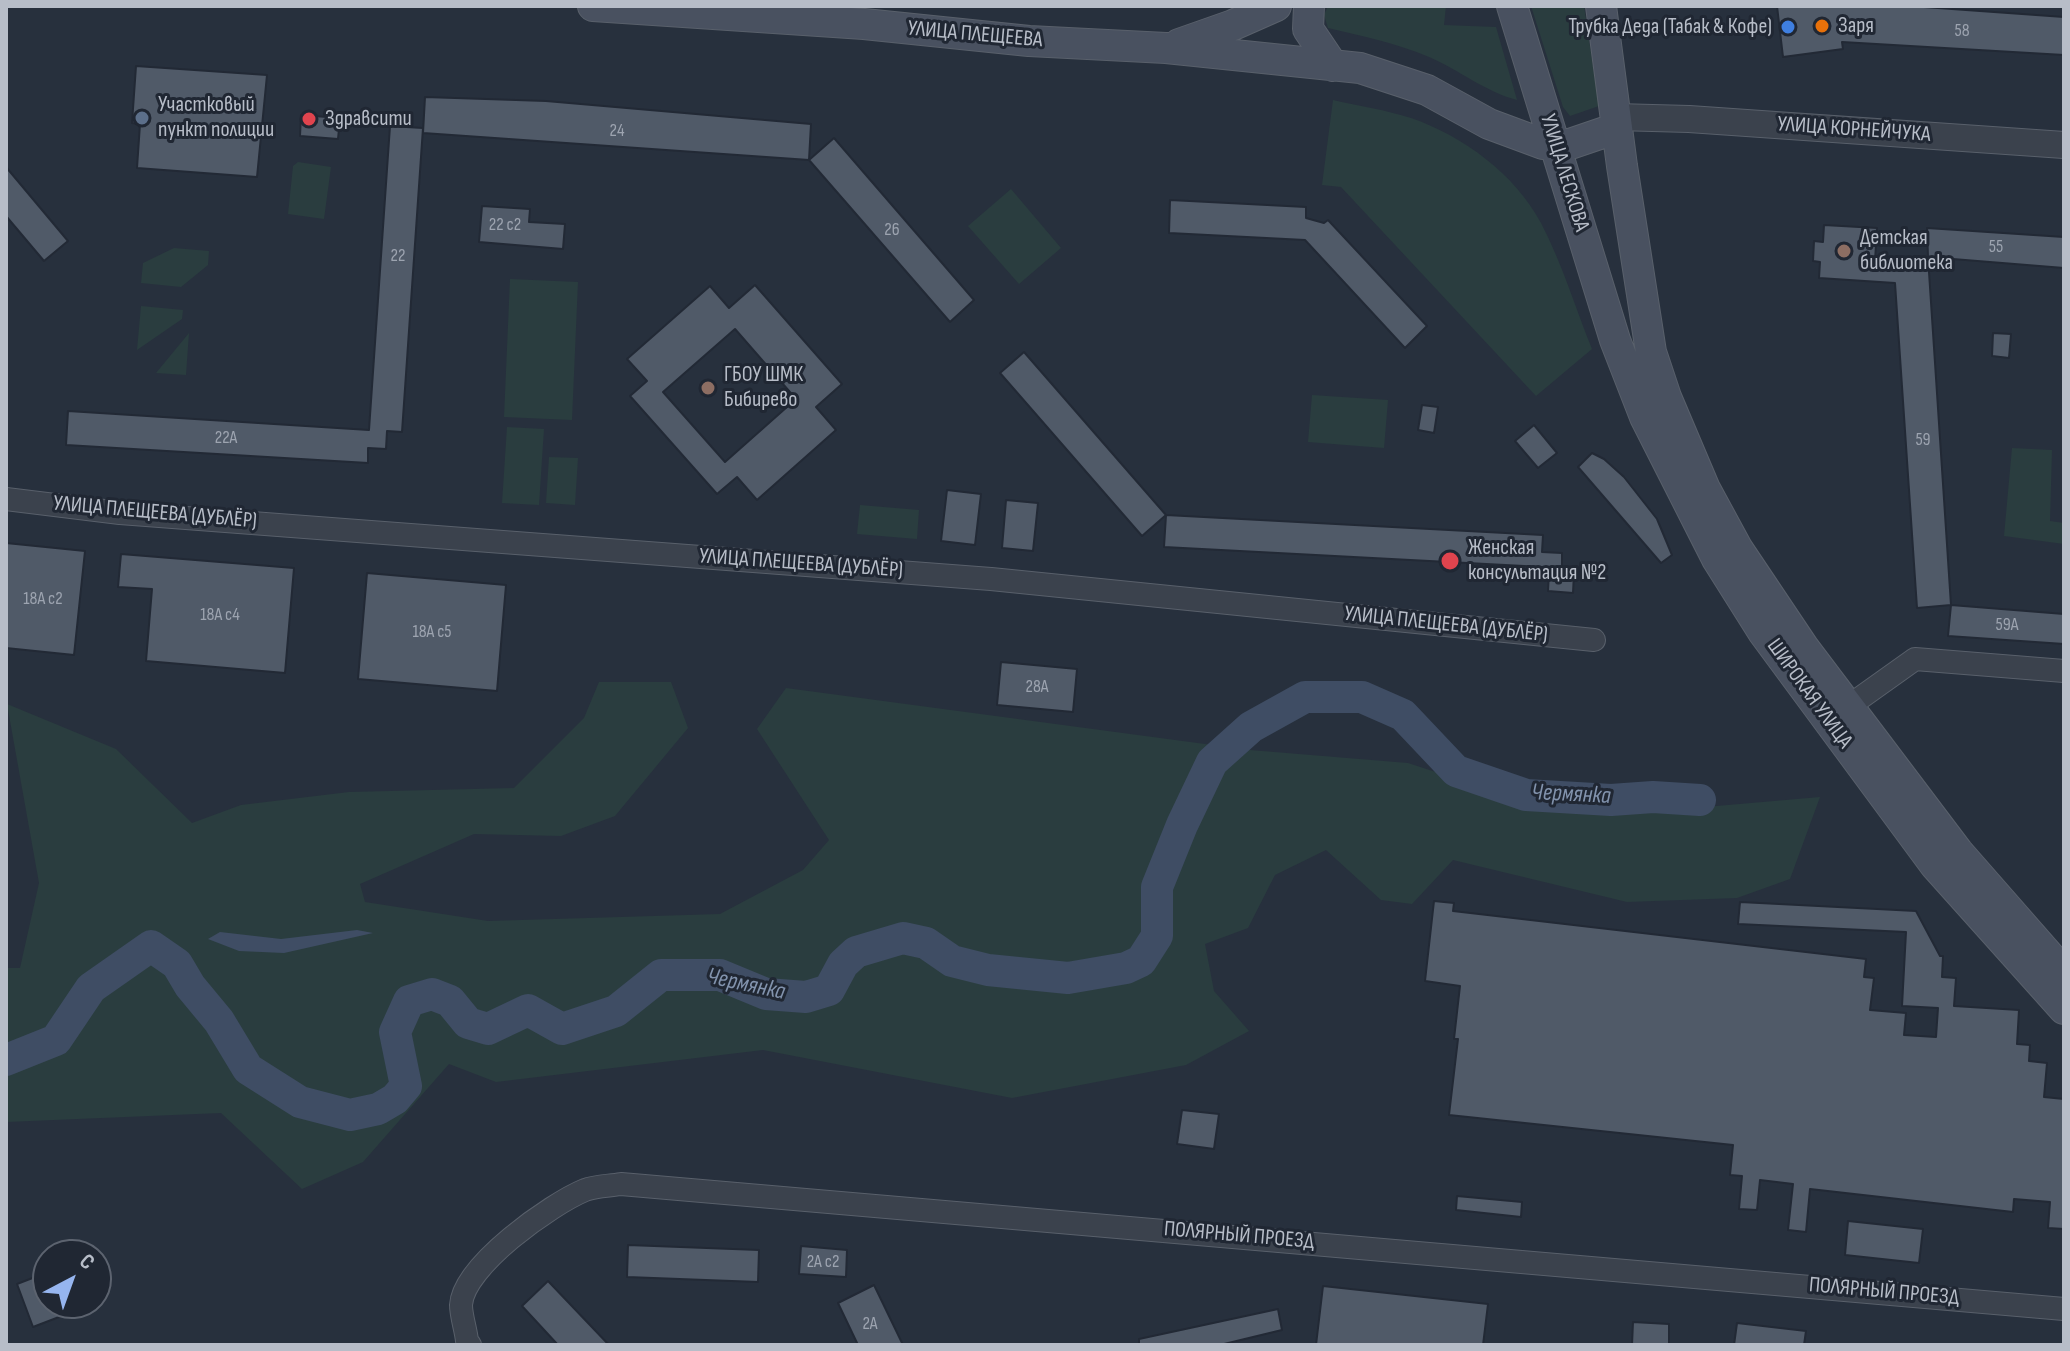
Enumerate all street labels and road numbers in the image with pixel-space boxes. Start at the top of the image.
street label: УЛИЦА ПЛЕЩЕЕВА [907,16,1043,54]
street label: УЛИЦА ЛЕСКОВА [1534,111,1594,235]
street label: УЛИЦА КОРНЕЙЧУКА [1776,111,1932,149]
street label: УЛИЦА ПЛЕЩЕЕВА (ДУБЛЁР) [52,491,258,535]
street label: УЛИЦА ПЛЕЩЕЕВА (ДУБЛЁР) [698,544,904,584]
street label: УЛИЦА ПЛЕЩЕЕВА (ДУБЛЁР) [1343,601,1549,649]
street label: ШИРОКАЯ УЛИЦА [1760,634,1858,754]
street label: ПОЛЯРНЫЙ ПРОЕЗД [1163,1216,1315,1256]
street label: ПОЛЯРНЫЙ ПРОЕЗД [1808,1272,1960,1312]

